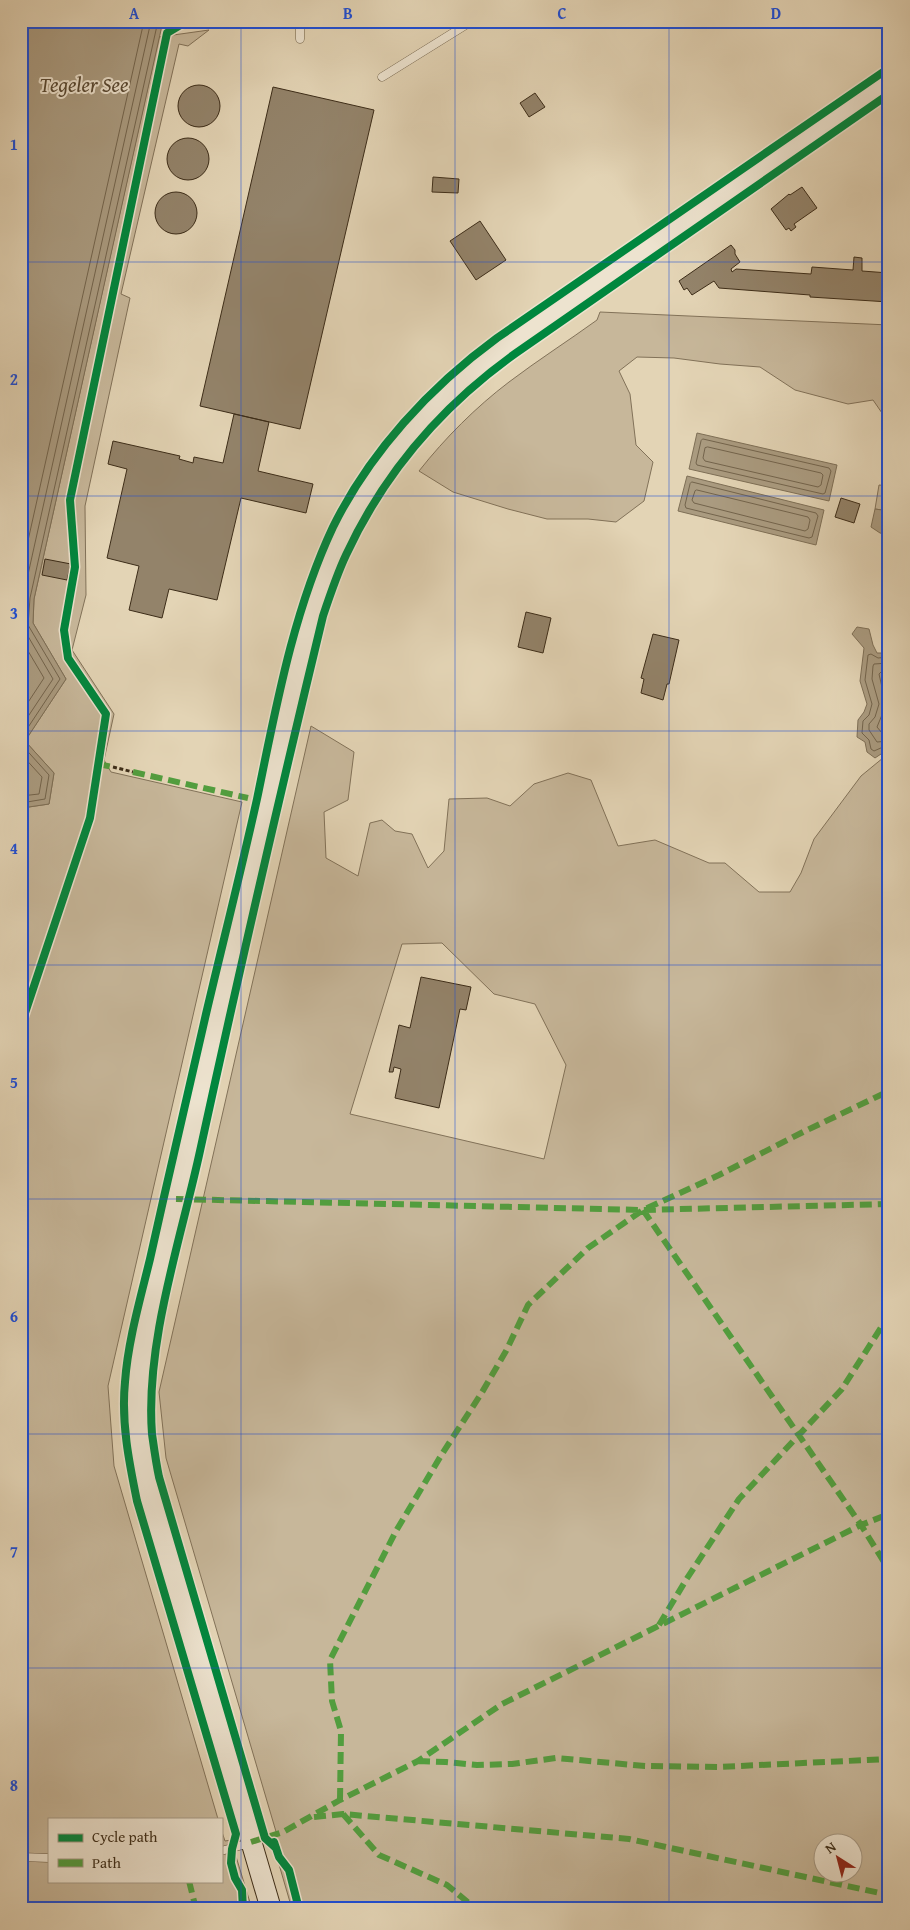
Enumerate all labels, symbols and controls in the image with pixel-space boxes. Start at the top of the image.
text: A [129,1,140,25]
text: B [343,1,353,25]
text: C [557,1,567,25]
text: D [771,1,781,25]
water label: Tegeler See [40,69,128,100]
text: 1 [10,132,18,156]
text: 2 [10,367,18,391]
text: 3 [10,601,18,625]
text: 4 [10,836,18,860]
text: 5 [10,1070,18,1094]
text: 6 [10,1304,18,1328]
text: 7 [10,1539,18,1563]
text: 8 [10,1773,18,1797]
legend [48,1818,222,1882]
text: Cycle path [92,1826,158,1847]
north arrow [812,1832,862,1882]
text: N [821,1836,841,1858]
text: Path [92,1852,121,1873]

